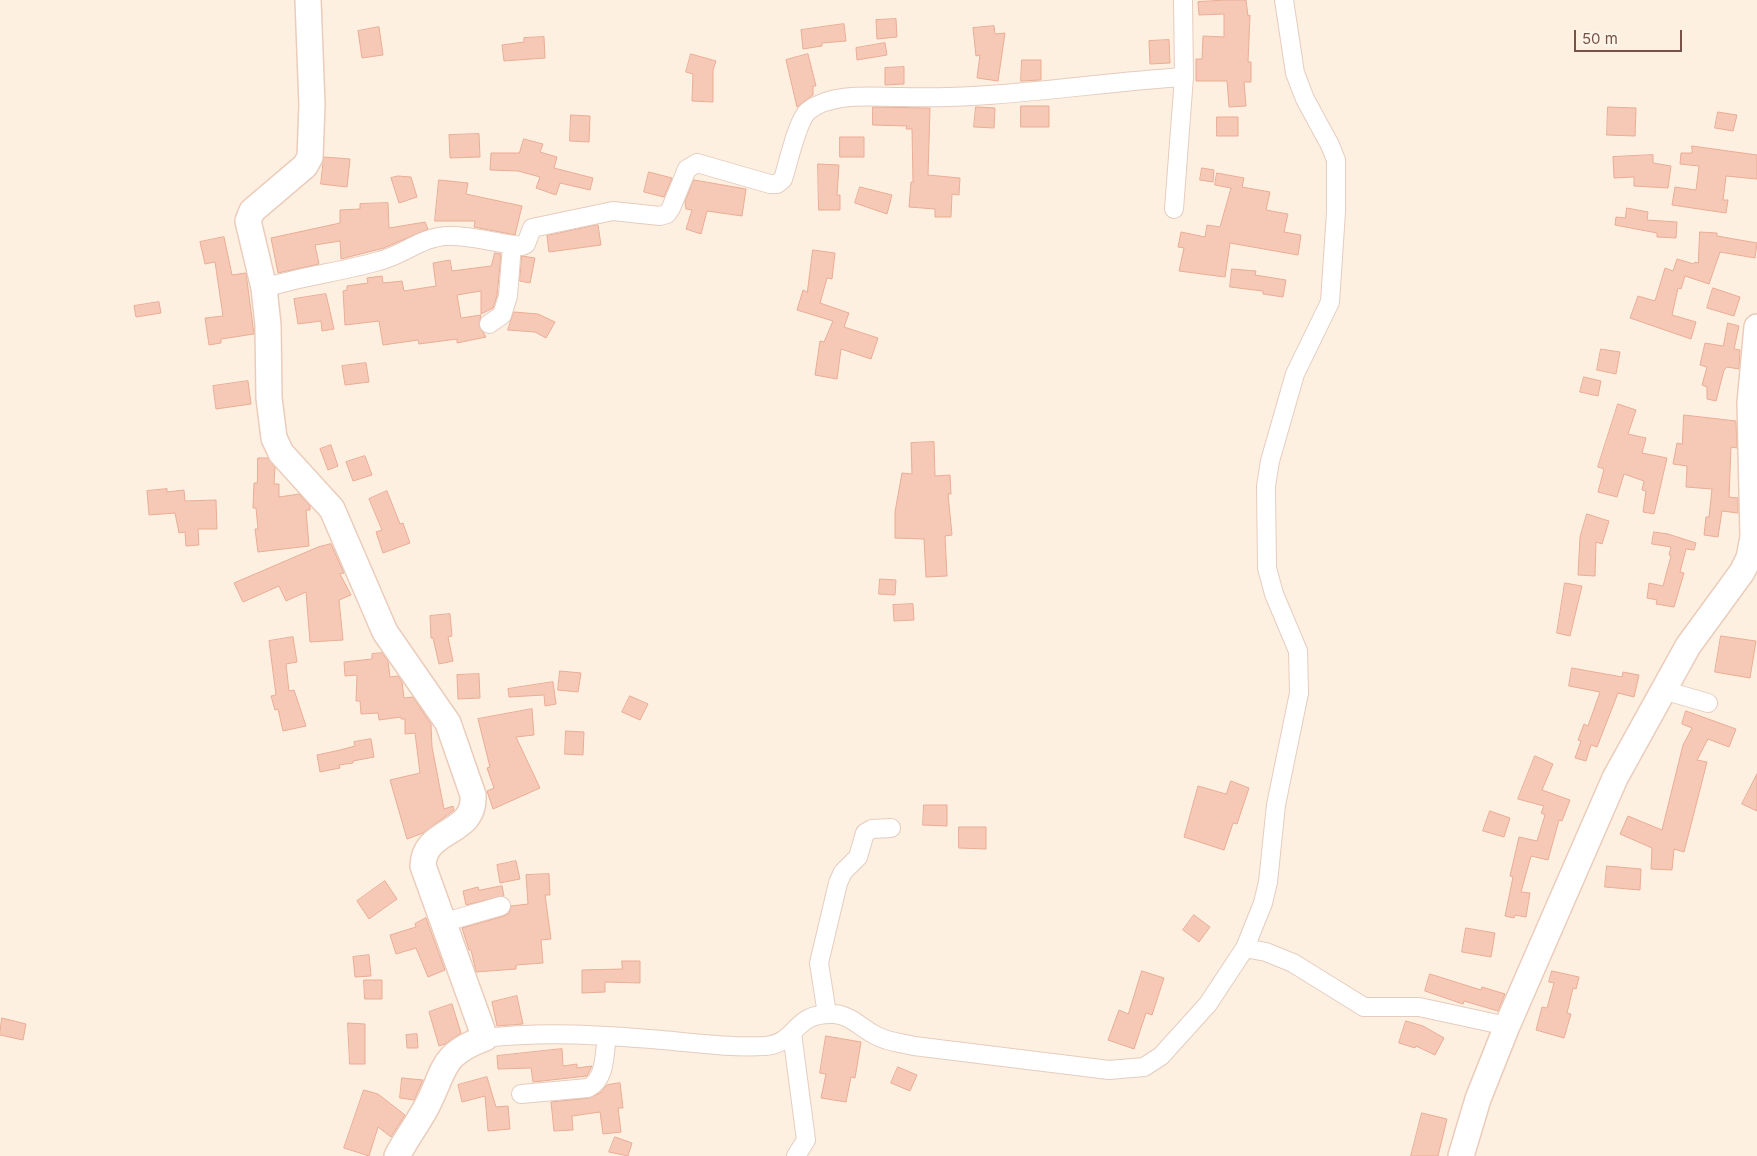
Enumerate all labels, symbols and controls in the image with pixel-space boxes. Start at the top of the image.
scale bar [1577,20,1684,52]
text: 50 m [1582,29,1618,48]

